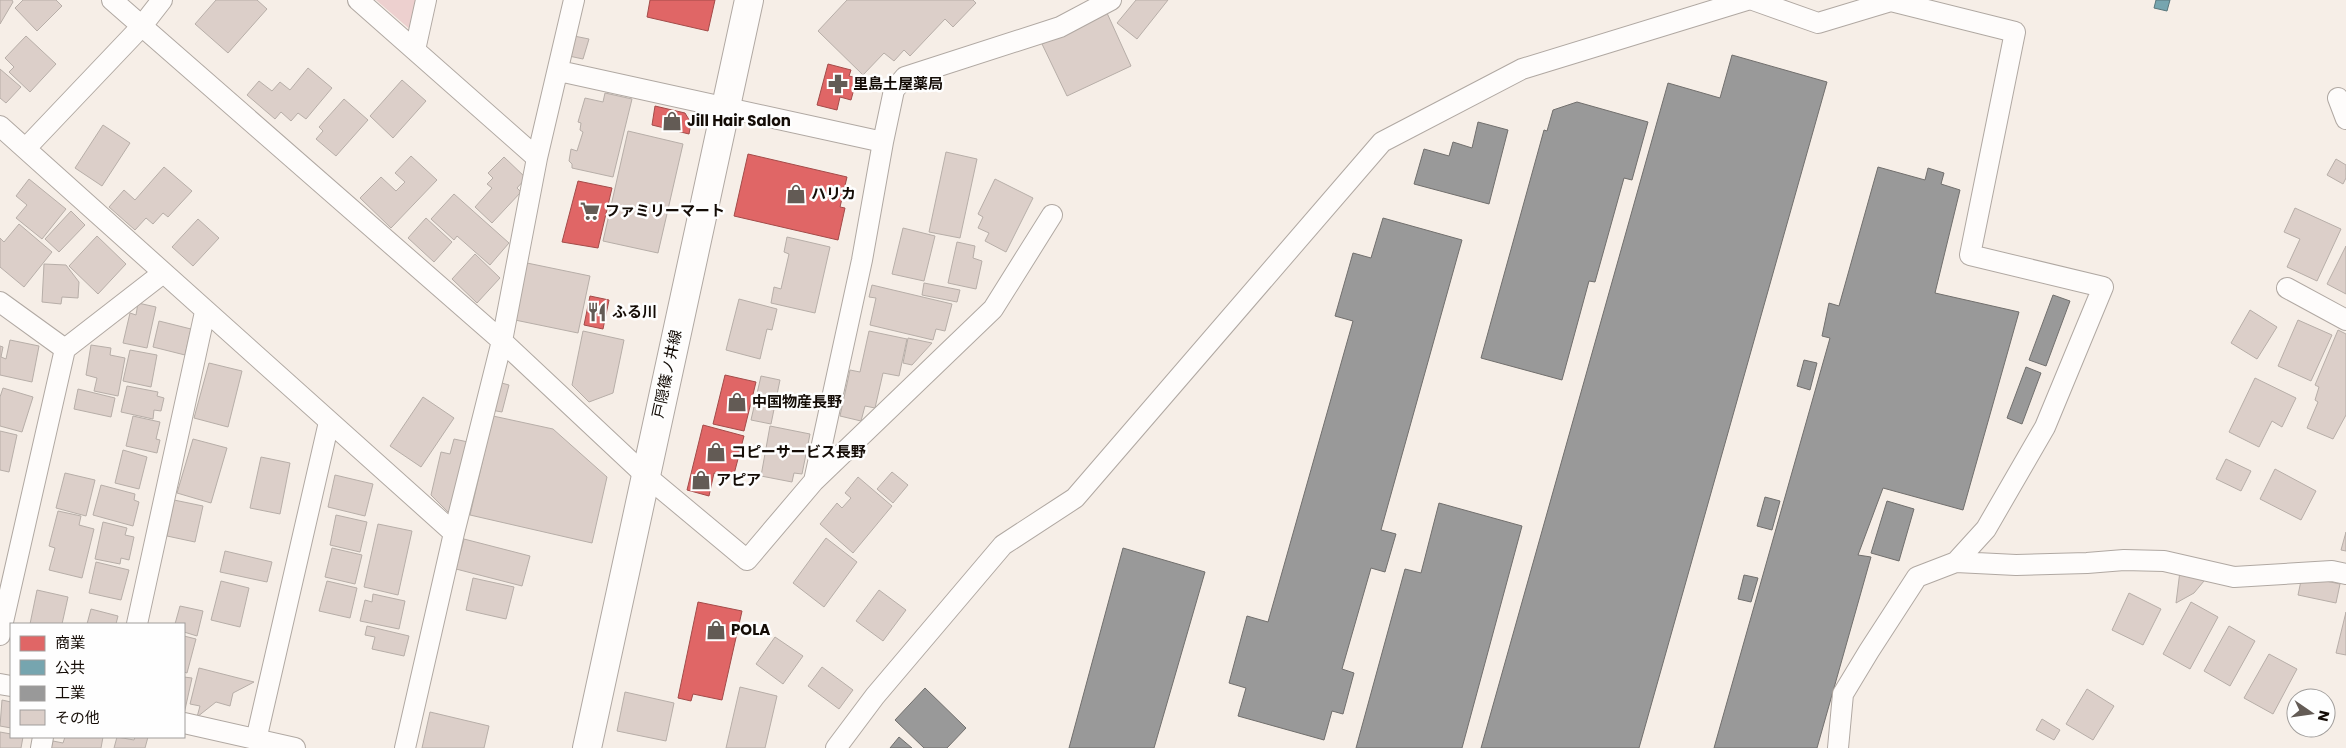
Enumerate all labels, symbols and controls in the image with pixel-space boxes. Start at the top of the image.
pharmacy icon: 里島土屋薬局 [827,73,849,95]
place label: 里島土屋薬局 [853,73,943,94]
shop icon: Jill Hair Salon [661,110,683,132]
place label: Jill Hair Salon [687,110,791,131]
shop icon: ハリカ [785,183,807,205]
place label: ハリカ [811,183,856,204]
supermarket icon: ファミリーマート [579,200,601,222]
place label: ファミリーマート [605,200,725,221]
restaurant icon: ふる川 [586,301,608,323]
place label: ふる川 [612,301,657,322]
street label: 戸隠篠ノ井線 [647,328,686,420]
shop icon: 中国物産長野 [726,391,748,413]
place label: 中国物産長野 [752,391,842,412]
shop icon: コピーサービス長野 [705,441,727,463]
place label: コピーサービス長野 [731,441,866,462]
shop icon: アピア [690,469,712,491]
place label: アピア [716,469,761,490]
shop icon: POLA [705,619,727,641]
place label: POLA [731,619,770,640]
legend [10,623,185,738]
text: 商業 [55,632,85,653]
text: 公共 [55,657,85,678]
text: 工業 [55,682,85,703]
north arrow [2286,688,2336,738]
text: その他 [55,707,100,728]
text: N [2313,709,2335,723]

